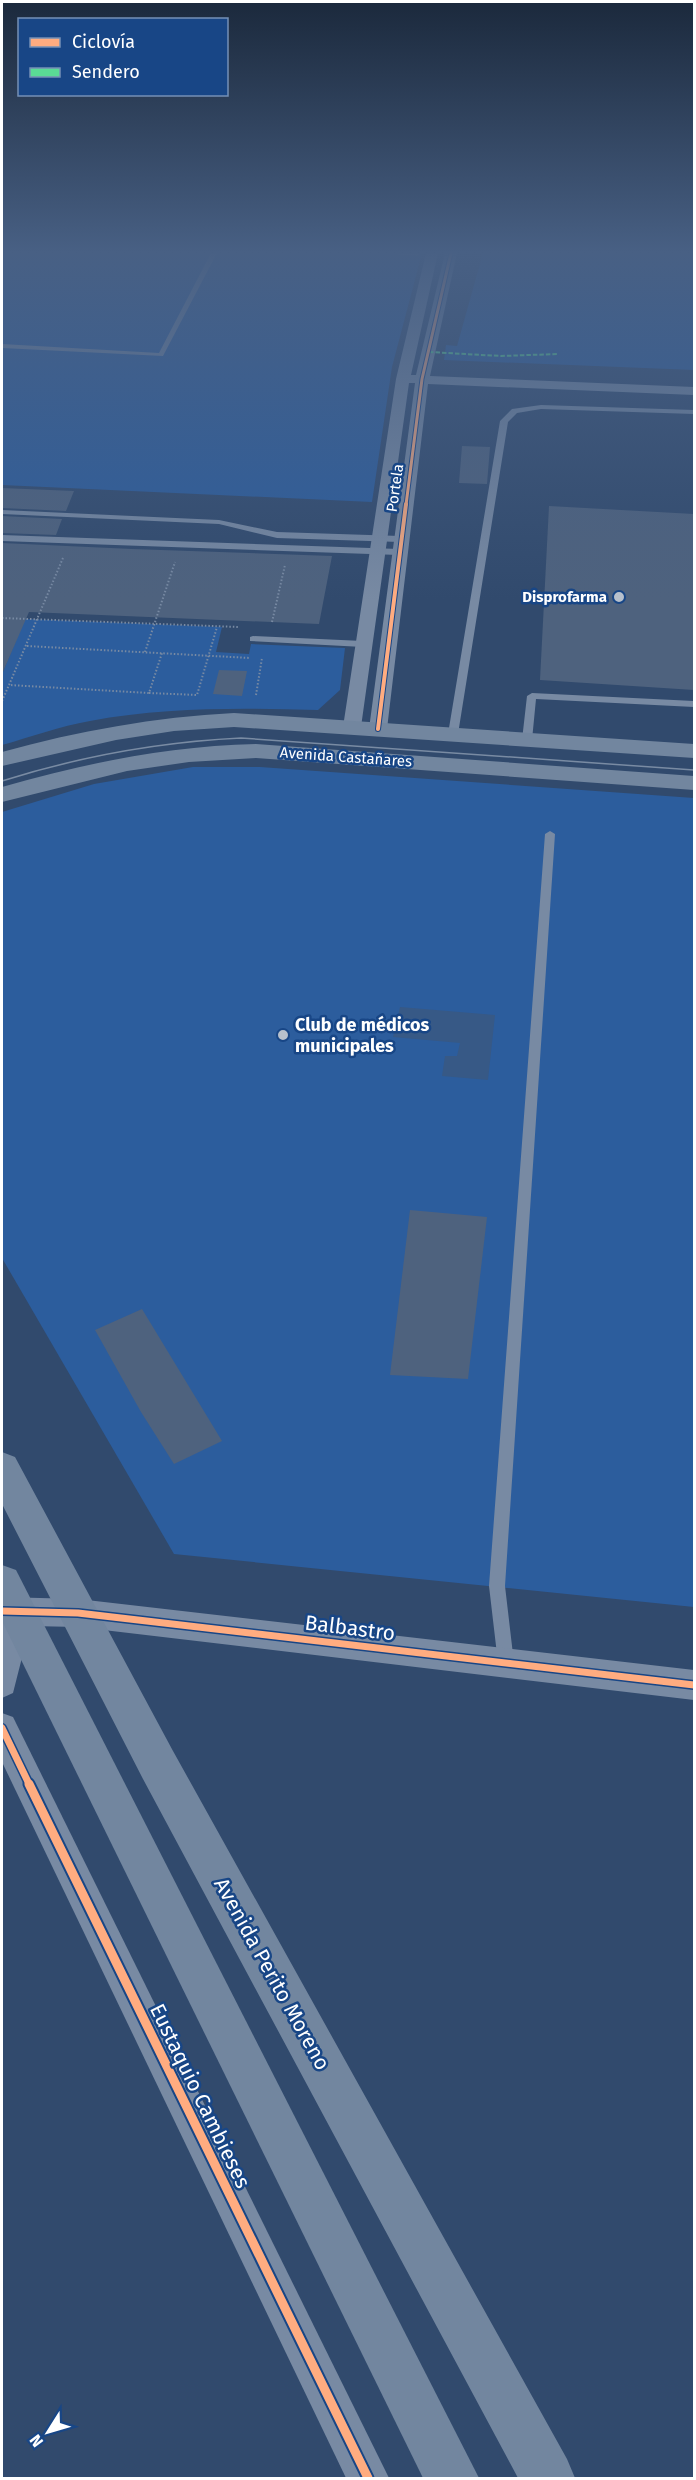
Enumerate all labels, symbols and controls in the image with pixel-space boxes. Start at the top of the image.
legend [18,18,228,96]
text: Ciclovía [72,31,135,53]
text: Sendero [72,61,140,83]
street label: Portela [383,463,407,513]
place label: Disprofarma [522,588,607,606]
marker: Disprofarma [612,590,626,604]
street label: Avenida Castañares [279,743,413,771]
place label: Club de médicos municipales [295,1014,430,1057]
marker: Club de médicos municipales [276,1028,290,1042]
street label: Balbastro [303,1610,397,1646]
street label: Avenida Perito Moreno [208,1873,336,2075]
street label: Eustaquio Cambieses [144,1999,256,2193]
north arrow [18,2402,78,2462]
text: N [26,2431,47,2451]

